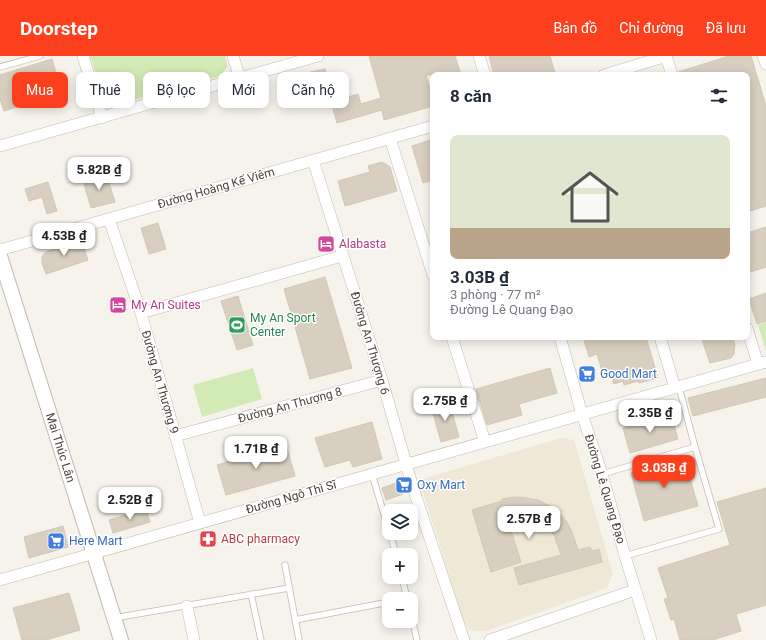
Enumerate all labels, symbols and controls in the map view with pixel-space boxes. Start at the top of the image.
text: Doorstep [20,17,98,40]
text: Bản đồ [553,20,597,36]
text: Chỉ đường [619,20,684,36]
text: Đã lưu [706,20,746,36]
chip: Mua [12,72,68,108]
chip: Thuê [76,72,135,108]
chip: Bộ lọc [143,72,210,108]
chip: Mới [218,72,269,108]
chip: Căn hộ [277,72,349,108]
icon: filters [708,85,730,107]
text: 8 căn [450,86,491,106]
pin: 5.82B ₫ [62,157,136,191]
icon: home [554,161,626,233]
text: 5.82B ₫ [76,162,122,177]
street label: Đường Hoàng Kế Viêm [156,165,276,211]
pin: 4.53B ₫ [27,223,101,257]
text: 4.53B ₫ [41,228,87,243]
hotel icon: Alabasta [316,234,336,254]
place label: Alabasta [339,237,386,251]
text: 3.03B ₫ [450,267,509,287]
text: 3 phòng · 77 m² [450,287,541,302]
street label: Đường An Thượng 6 [348,290,392,396]
hotel icon: My An Suites [108,295,128,315]
place label: My An Suites [131,298,201,312]
text: Đường Lê Quang Đạo [450,302,573,317]
place label: My An Sport Center [250,311,316,339]
sports icon: My An Sport Center [227,315,247,335]
street label: Đường An Thượng 9 [139,329,181,435]
supermarket icon: Good Mart [577,364,597,384]
place label: Good Mart [600,367,657,381]
street label: Đường An Thượng 8 [237,384,344,426]
pin: 2.75B ₫ [408,388,482,422]
text: 2.75B ₫ [422,393,468,408]
pin: 2.35B ₫ [613,400,687,434]
text: 2.35B ₫ [627,405,673,420]
street label: Mai Thúc Lân [43,411,78,484]
street label: Đường Lê Quang Đạo [582,433,628,546]
pin: 1.71B ₫ [219,436,293,470]
text: 1.71B ₫ [233,441,279,456]
pin: 3.03B ₫ [627,455,701,489]
text: 3.03B ₫ [641,460,687,475]
supermarket icon: Oxy Mart [394,475,414,495]
street label: Đường Ngô Thì Sĩ [244,477,339,517]
place label: Oxy Mart [417,478,465,492]
pin: 2.52B ₫ [93,487,167,521]
text: 2.52B ₫ [107,492,153,507]
map controls [382,504,418,628]
button: layers [382,504,418,540]
pin: 2.57B ₫ [492,506,566,540]
text: 2.57B ₫ [506,511,552,526]
pharmacy icon: ABC pharmacy [198,529,218,549]
supermarket icon: Here Mart [46,531,66,551]
place label: ABC pharmacy [221,532,300,546]
place label: Here Mart [69,534,123,548]
button: + [382,548,418,584]
button: − [382,592,418,628]

